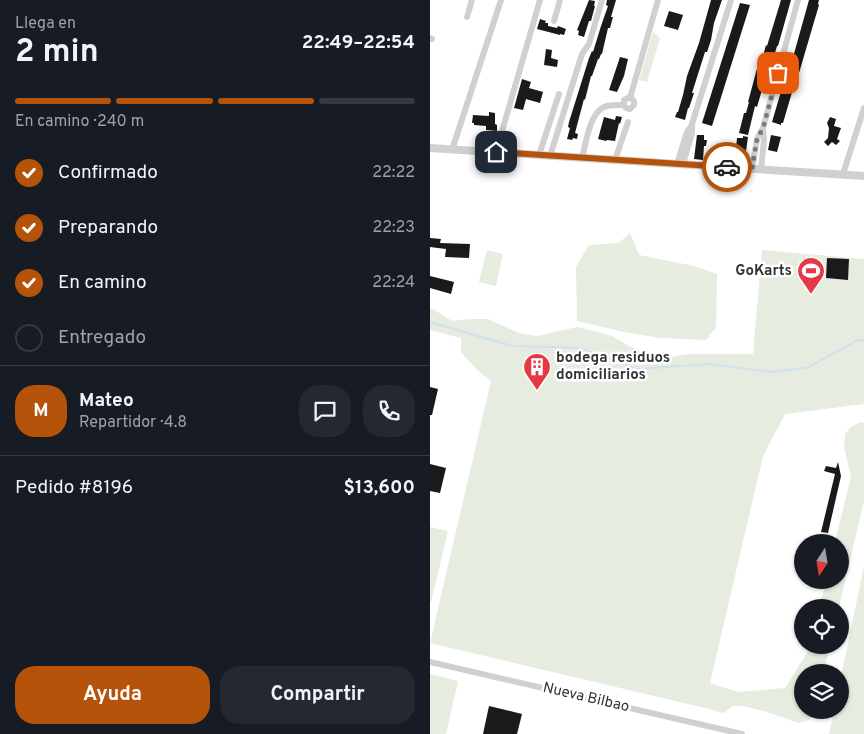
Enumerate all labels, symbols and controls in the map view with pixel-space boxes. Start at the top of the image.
text: Llega en [15,14,76,34]
text: 22:49–22:54 [302,31,415,55]
text: 2 min [15,33,99,73]
pin [757,52,799,94]
icon: bag [764,59,792,87]
text: En camino · 240 m [15,112,144,132]
pin [475,131,517,173]
icon: home [482,138,510,166]
courier [702,142,752,192]
icon: car [713,153,741,181]
icon: check [15,159,43,187]
text: Confirmado [58,161,158,185]
text: 22:22 [372,163,415,183]
icon: check [15,214,43,242]
text: Preparando [58,216,158,240]
text: 22:23 [372,218,415,238]
sports icon: GoKarts [796,256,826,295]
place label: GoKarts [735,262,792,281]
icon: check [15,269,43,297]
text: En camino [58,271,147,295]
text: 22:24 [372,273,415,293]
text: Entregado [58,326,146,350]
place label: bodega residuos domiciliarios [556,349,670,385]
building icon: bodega residuos domiciliarios [522,352,552,391]
button: chat [299,385,351,437]
button: phone [363,385,415,437]
text: Mateo [79,389,134,413]
text: M [33,399,49,423]
text: Repartidor · 4.8 [79,413,187,433]
text: Pedido #8196 [15,476,133,500]
text: $13,600 [344,476,415,500]
north arrow [794,534,849,589]
map controls [794,534,849,719]
button: locate [794,599,849,654]
button: layers [794,664,849,719]
button: Ayuda [15,666,210,724]
button: Compartir [220,666,415,724]
street label: Nueva Bilbao [541,679,631,717]

